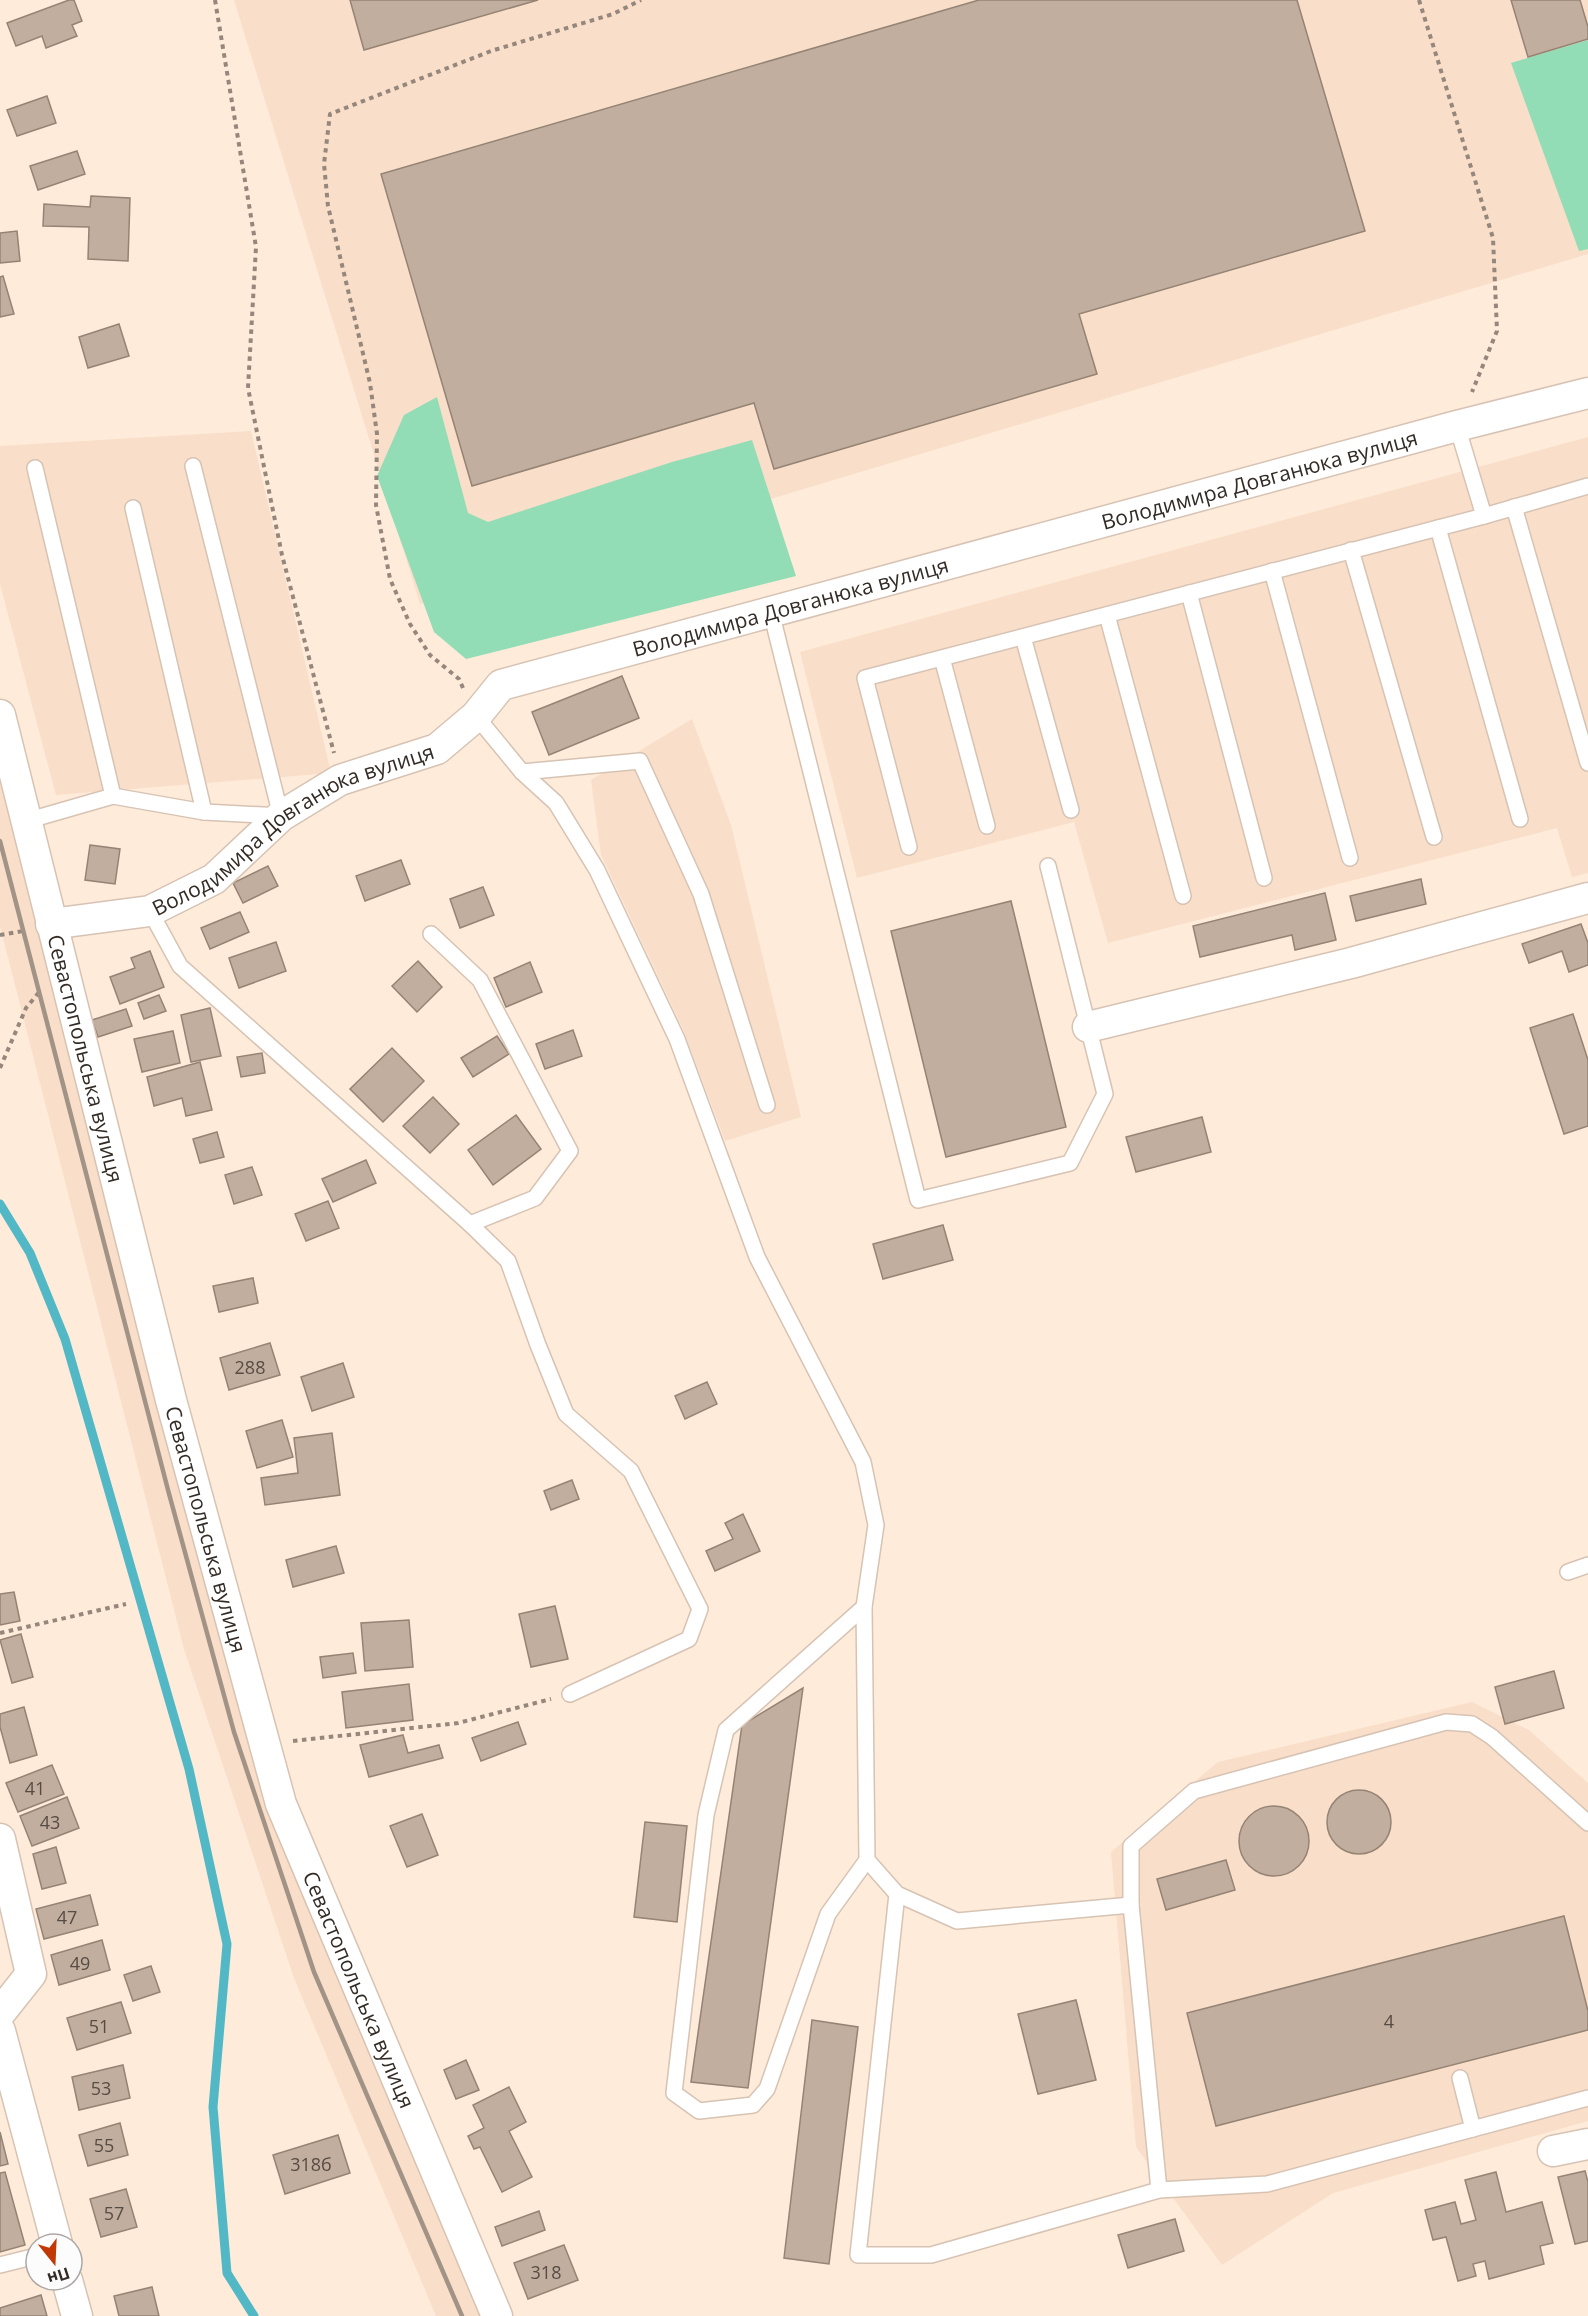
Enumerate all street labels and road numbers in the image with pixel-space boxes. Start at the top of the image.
street label: Володимира Довганюка вулиця [1098,423,1421,536]
street label: Володимира Довганюка вулиця [629,550,952,663]
street label: Володимира Довганюка вулиця [147,737,437,922]
street label: Севастопольська вулиця [41,932,130,1185]
street label: Севастопольська вулиця [159,1403,253,1656]
street label: Севастопольська вулиця [297,1867,422,2112]

